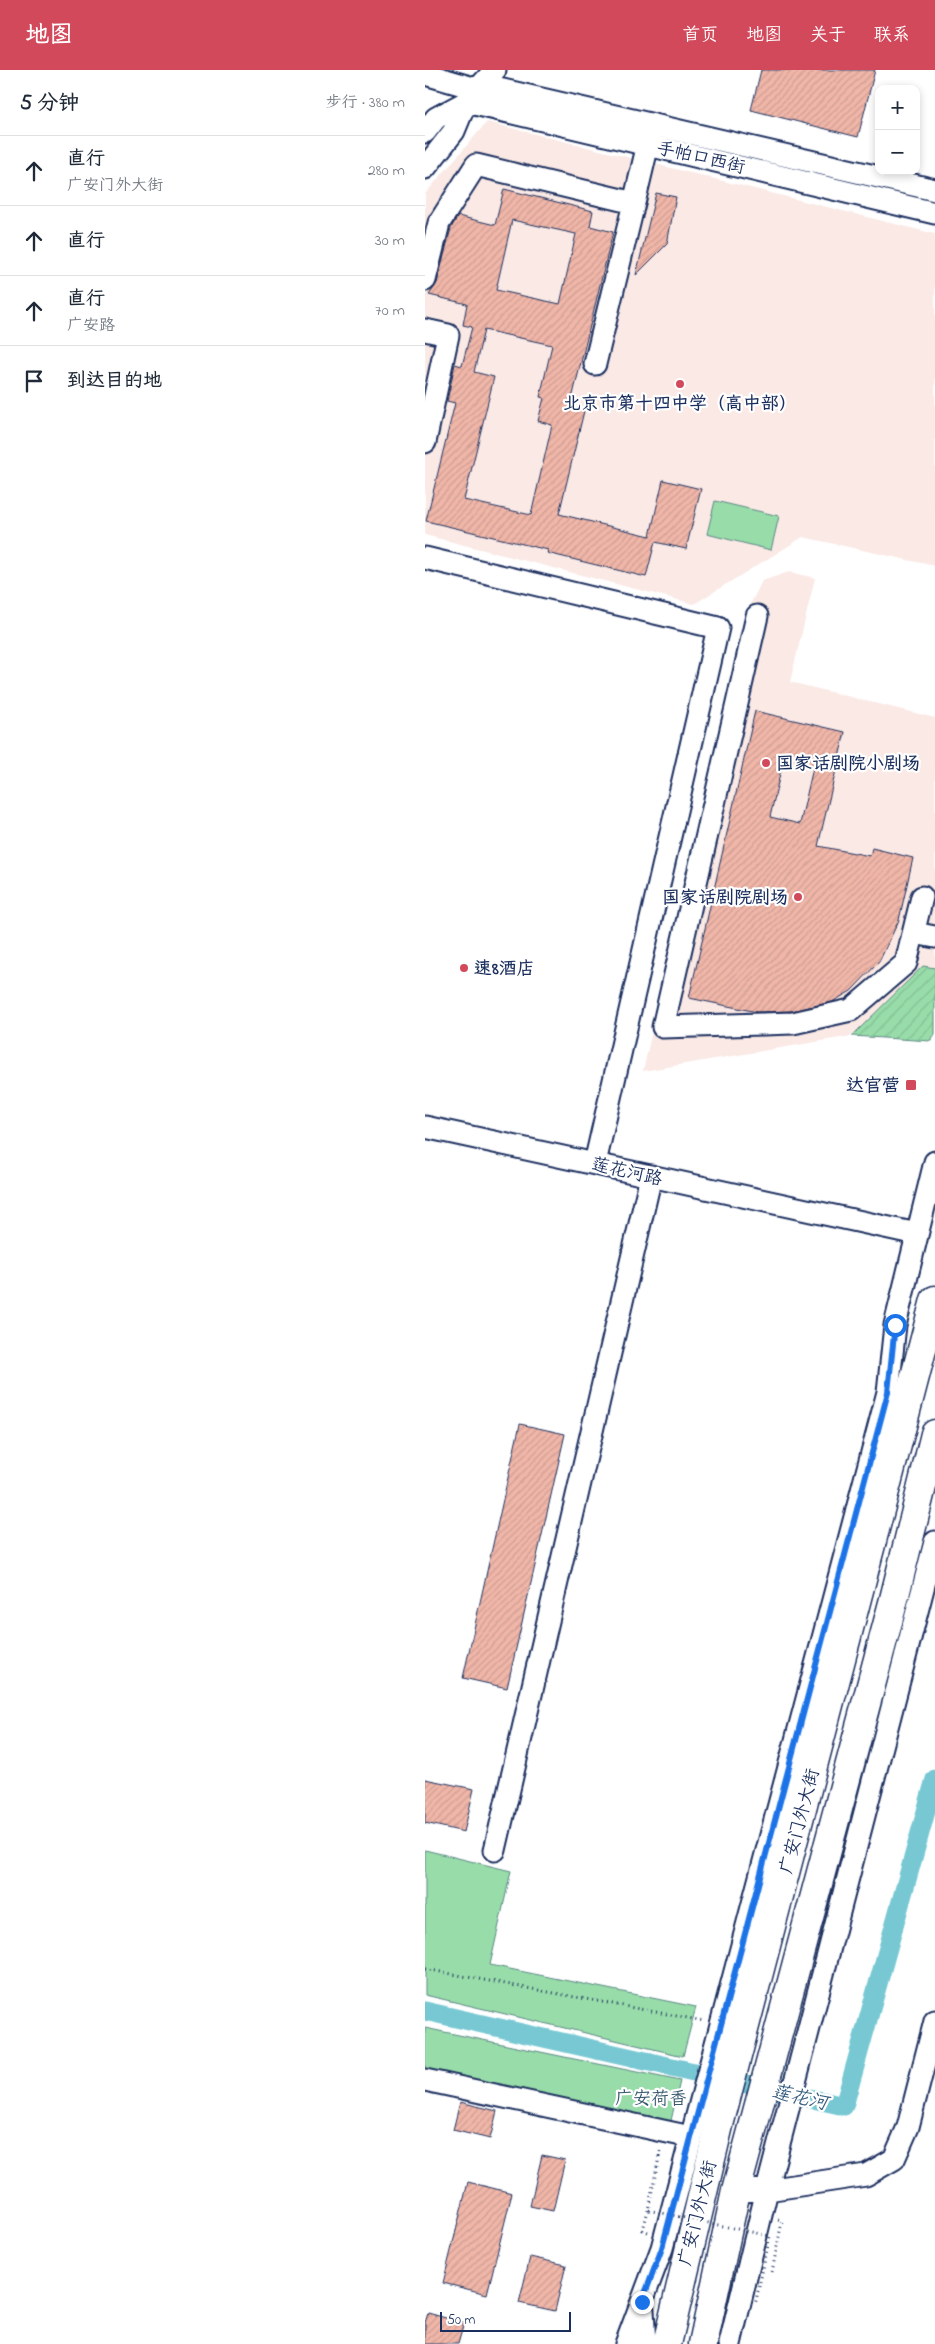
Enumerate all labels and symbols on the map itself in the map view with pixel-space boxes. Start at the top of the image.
street label: 手帕口西街 [654,136,747,182]
marker: 北京市第十四中学（高中部） [674,378,686,390]
place label: 北京市第十四中学（高中部） [563,392,797,418]
place label: 国家话剧院小剧场 [776,752,920,778]
marker: 国家话剧院小剧场 [760,757,772,769]
place label: 国家话剧院剧场 [662,886,788,912]
marker: 国家话剧院剧场 [792,891,804,903]
place label: 速8酒店 [474,957,535,983]
marker: 速8酒店 [458,962,470,974]
place label: 达官营 [846,1074,900,1100]
marker: 达官营 [904,1078,918,1092]
street label: 莲花河路 [589,1152,665,1194]
route start [884,1314,907,1337]
street label: 广安门外大街 [774,1766,827,1877]
water label: 莲花河 [769,2079,833,2119]
park label: 广安荷香 [615,2087,687,2113]
street label: 广安门外大街 [673,2158,725,2269]
route end [631,2291,654,2314]
scale bar [440,2309,571,2332]

